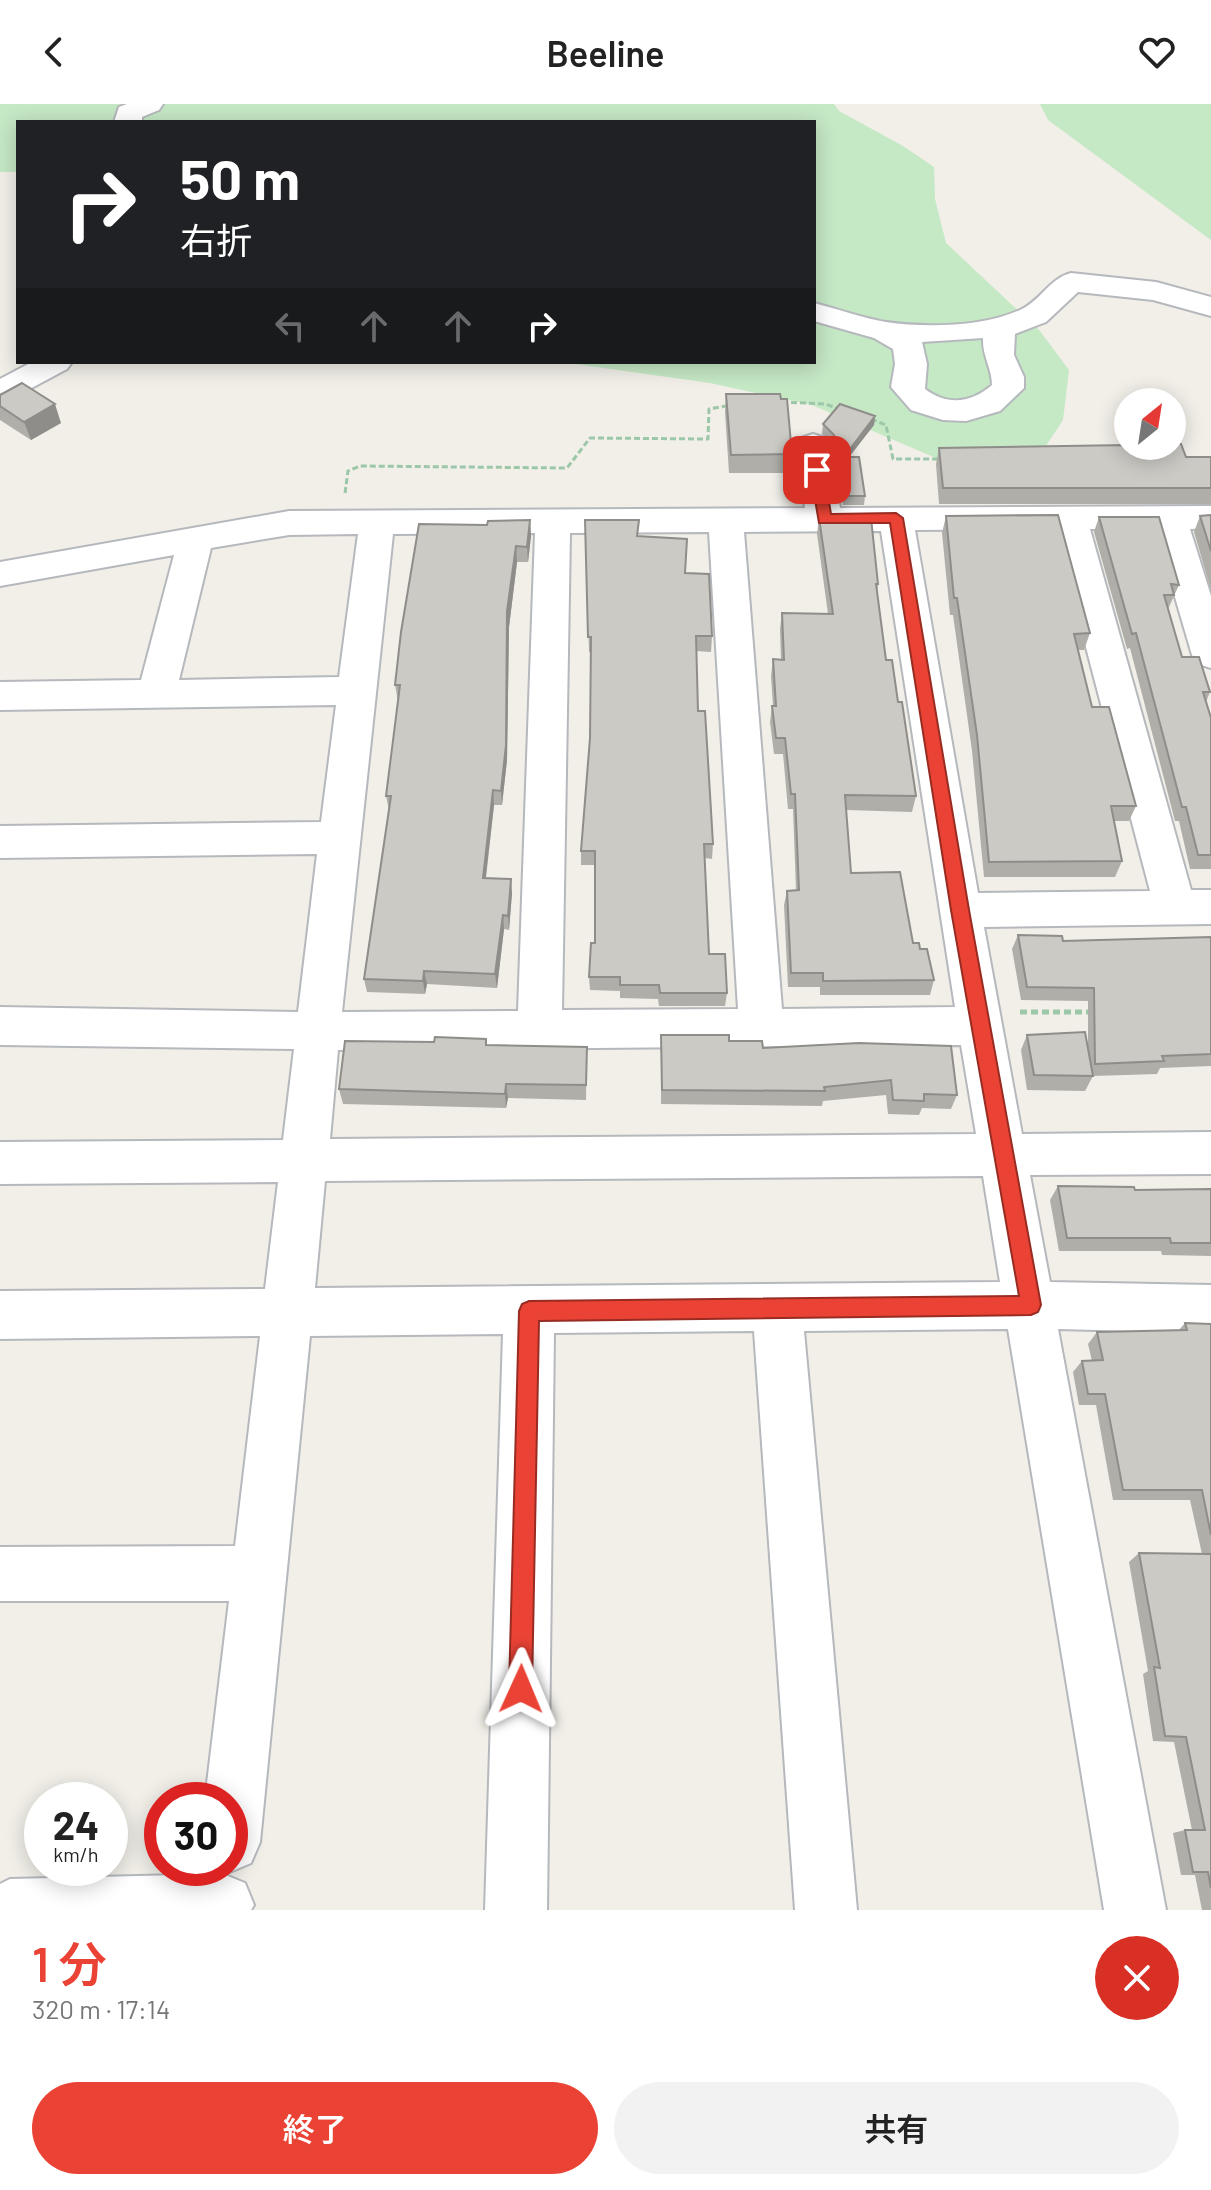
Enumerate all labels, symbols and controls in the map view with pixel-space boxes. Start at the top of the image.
icon: back [32,30,76,74]
icon: heart [1135,30,1179,74]
text: Beeline [546,31,665,74]
text: 50 m [180,144,300,211]
icon: right [48,152,152,256]
text: 右折 [180,218,252,261]
icon: left [268,304,312,348]
icon: ahead [352,304,396,348]
icon: ahead [436,304,480,348]
icon: right [520,304,564,348]
north arrow [1114,388,1186,460]
map controls [1114,388,1186,460]
pin [783,436,851,504]
icon: arrive [795,448,839,492]
position arrow [479,1647,563,1731]
speed limit sign: 30 [144,1782,248,1886]
text: 24 [53,1800,99,1848]
text: km/h [53,1842,99,1866]
text: 1 分 [32,1934,107,1992]
button: close [1095,1936,1179,2020]
text: 320 m · 17:14 [32,1993,170,2024]
button: 終了 [32,2082,598,2174]
button: 共有 [614,2082,1179,2174]

